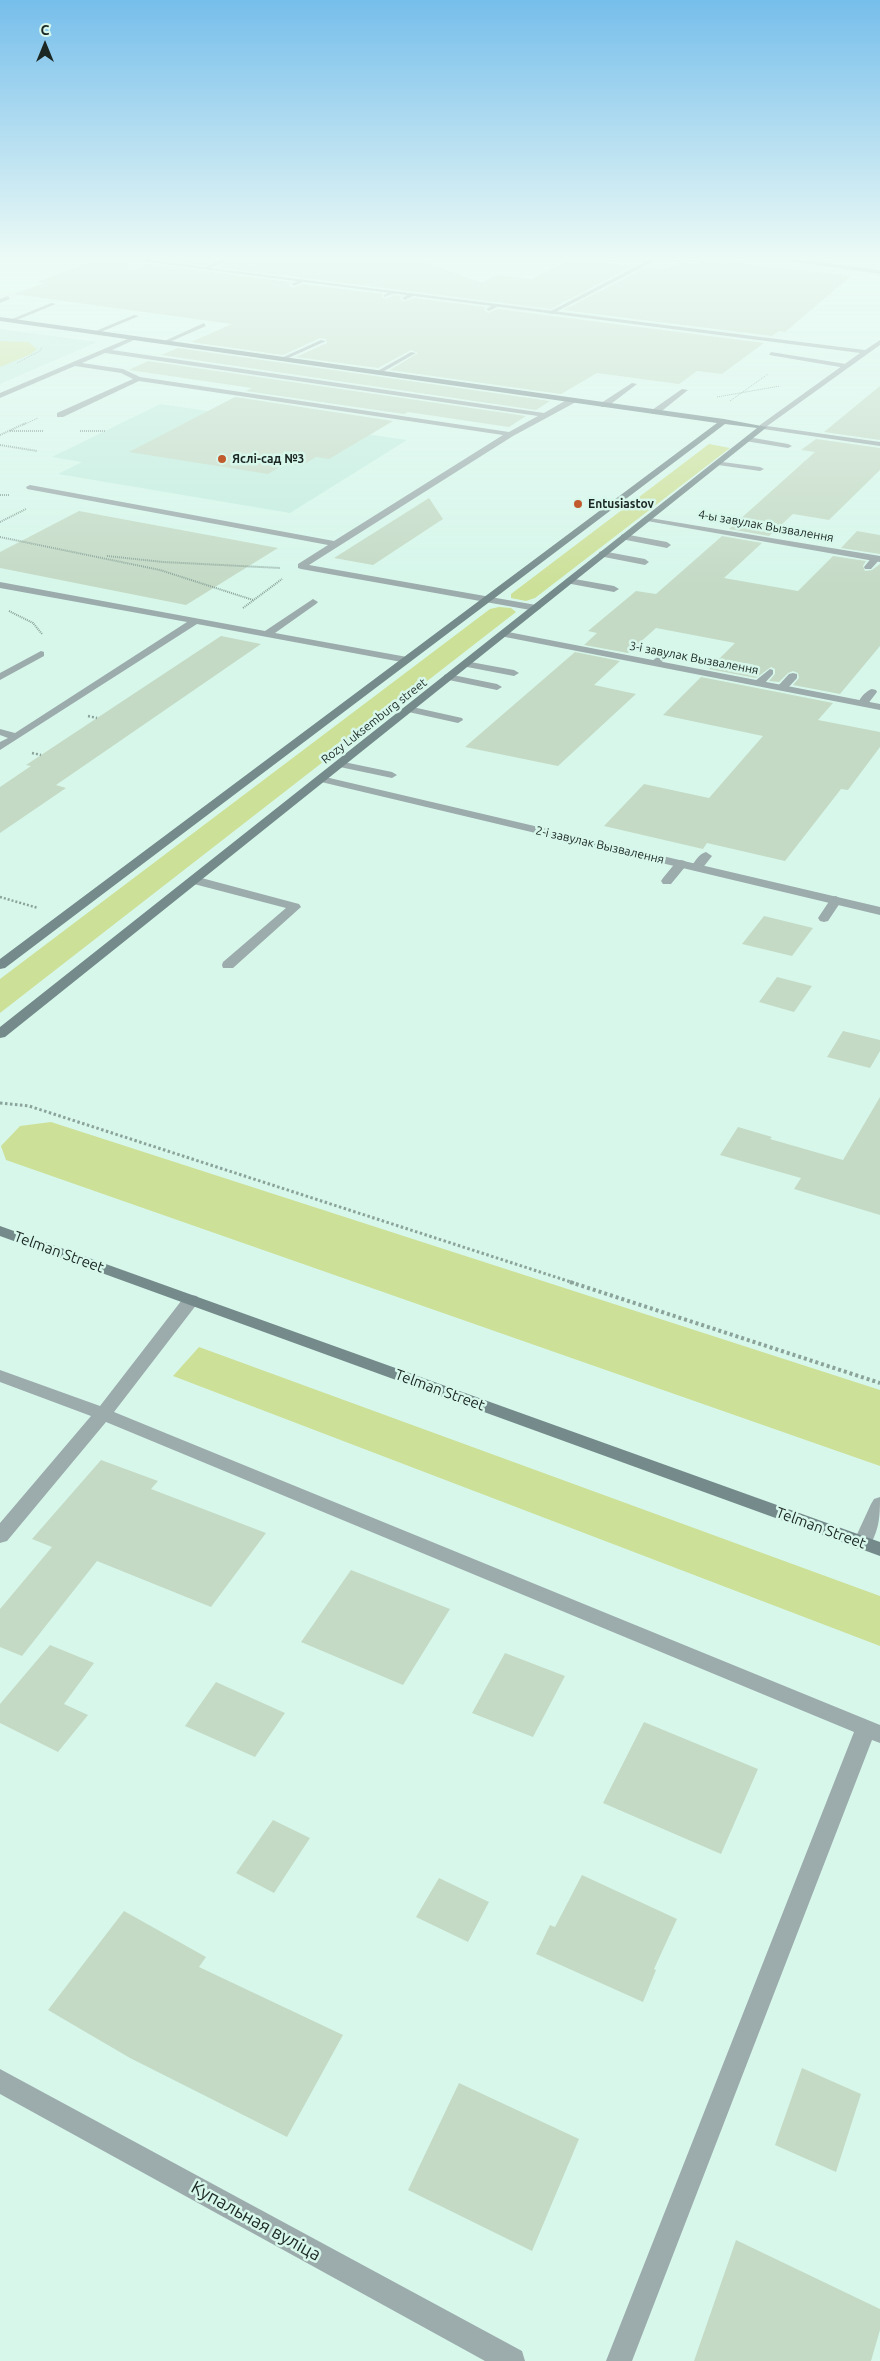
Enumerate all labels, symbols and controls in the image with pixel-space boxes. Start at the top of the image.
north arrow [20,20,70,70]
text: С [41,22,49,38]
place label: Яслі-сад №3 [232,452,304,466]
marker: Яслі-сад №3 [216,453,228,465]
place label: Entusiastov [588,497,654,511]
marker: Entusiastov [572,498,584,510]
street label: 4-ы завулак Вызвалення [697,507,835,545]
street label: 3-і завулак Вызвалення [628,638,760,678]
street label: Rozy Luksemburg street [318,675,430,767]
street label: 2-і завулак Вызвалення [534,823,666,867]
street label: Telman Street [12,1227,106,1277]
street label: Telman Street [393,1365,487,1415]
street label: Telman Street [774,1503,868,1553]
street label: Купальная вуліца [187,2176,325,2266]

